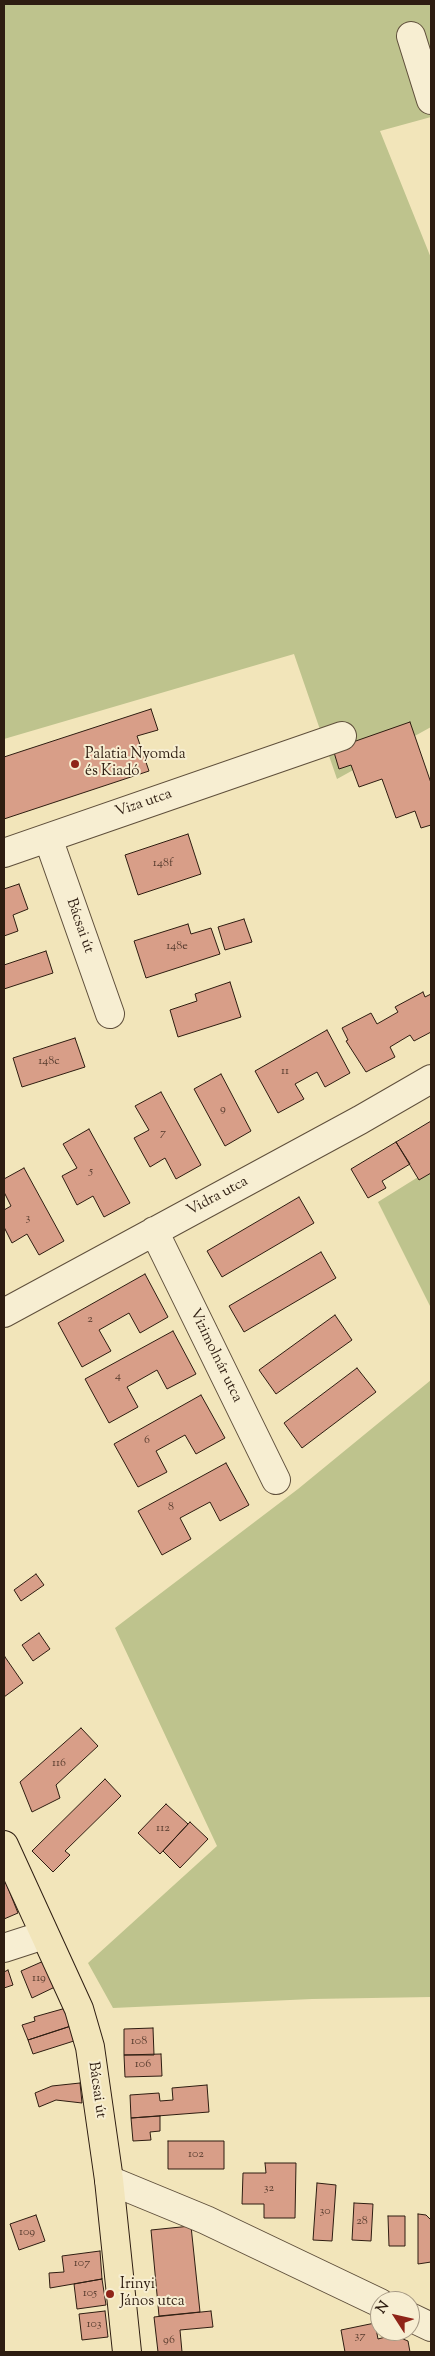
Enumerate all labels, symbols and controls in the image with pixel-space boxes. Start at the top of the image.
place label: Palatia Nyomda és Kiadó [85,746,186,781]
marker: Palatia Nyomda és Kiadó [69,758,81,770]
street label: Viza utca [113,786,175,822]
house number: 148f [153,857,173,871]
street label: Bácsai út [61,896,97,956]
house number: 148e [166,940,188,954]
house number: 148c [38,1055,60,1069]
house number: 11 [281,1065,289,1079]
house number: 9 [220,1103,226,1117]
house number: 7 [160,1127,166,1141]
house number: 5 [89,1165,93,1179]
street label: Vidra utca [184,1173,252,1221]
house number: 3 [26,1212,30,1226]
street label: Vizimolnár utca [185,1306,245,1406]
house number: 2 [87,1313,93,1327]
house number: 4 [115,1370,121,1384]
house number: 6 [144,1434,150,1448]
house number: 8 [168,1501,174,1515]
house number: 116 [52,1757,66,1771]
house number: 112 [156,1822,170,1836]
house number: 119 [32,1972,46,1986]
house number: 108 [131,2035,147,2049]
house number: 106 [135,2058,151,2072]
street label: Bácsai út [83,2061,109,2119]
house number: 102 [188,2148,204,2162]
house number: 32 [264,2182,274,2196]
house number: 30 [319,2205,331,2219]
house number: 28 [356,2215,368,2229]
house number: 109 [19,2226,35,2240]
house number: 107 [74,2257,90,2271]
place label: Irinyi János utca [120,2276,185,2311]
house number: 105 [83,2287,97,2301]
marker: Irinyi János utca [104,2288,116,2300]
north arrow [370,2291,420,2341]
text: N [372,2298,395,2318]
house number: 103 [86,2318,102,2332]
house number: 37 [355,2330,365,2344]
house number: 96 [163,2334,175,2348]

